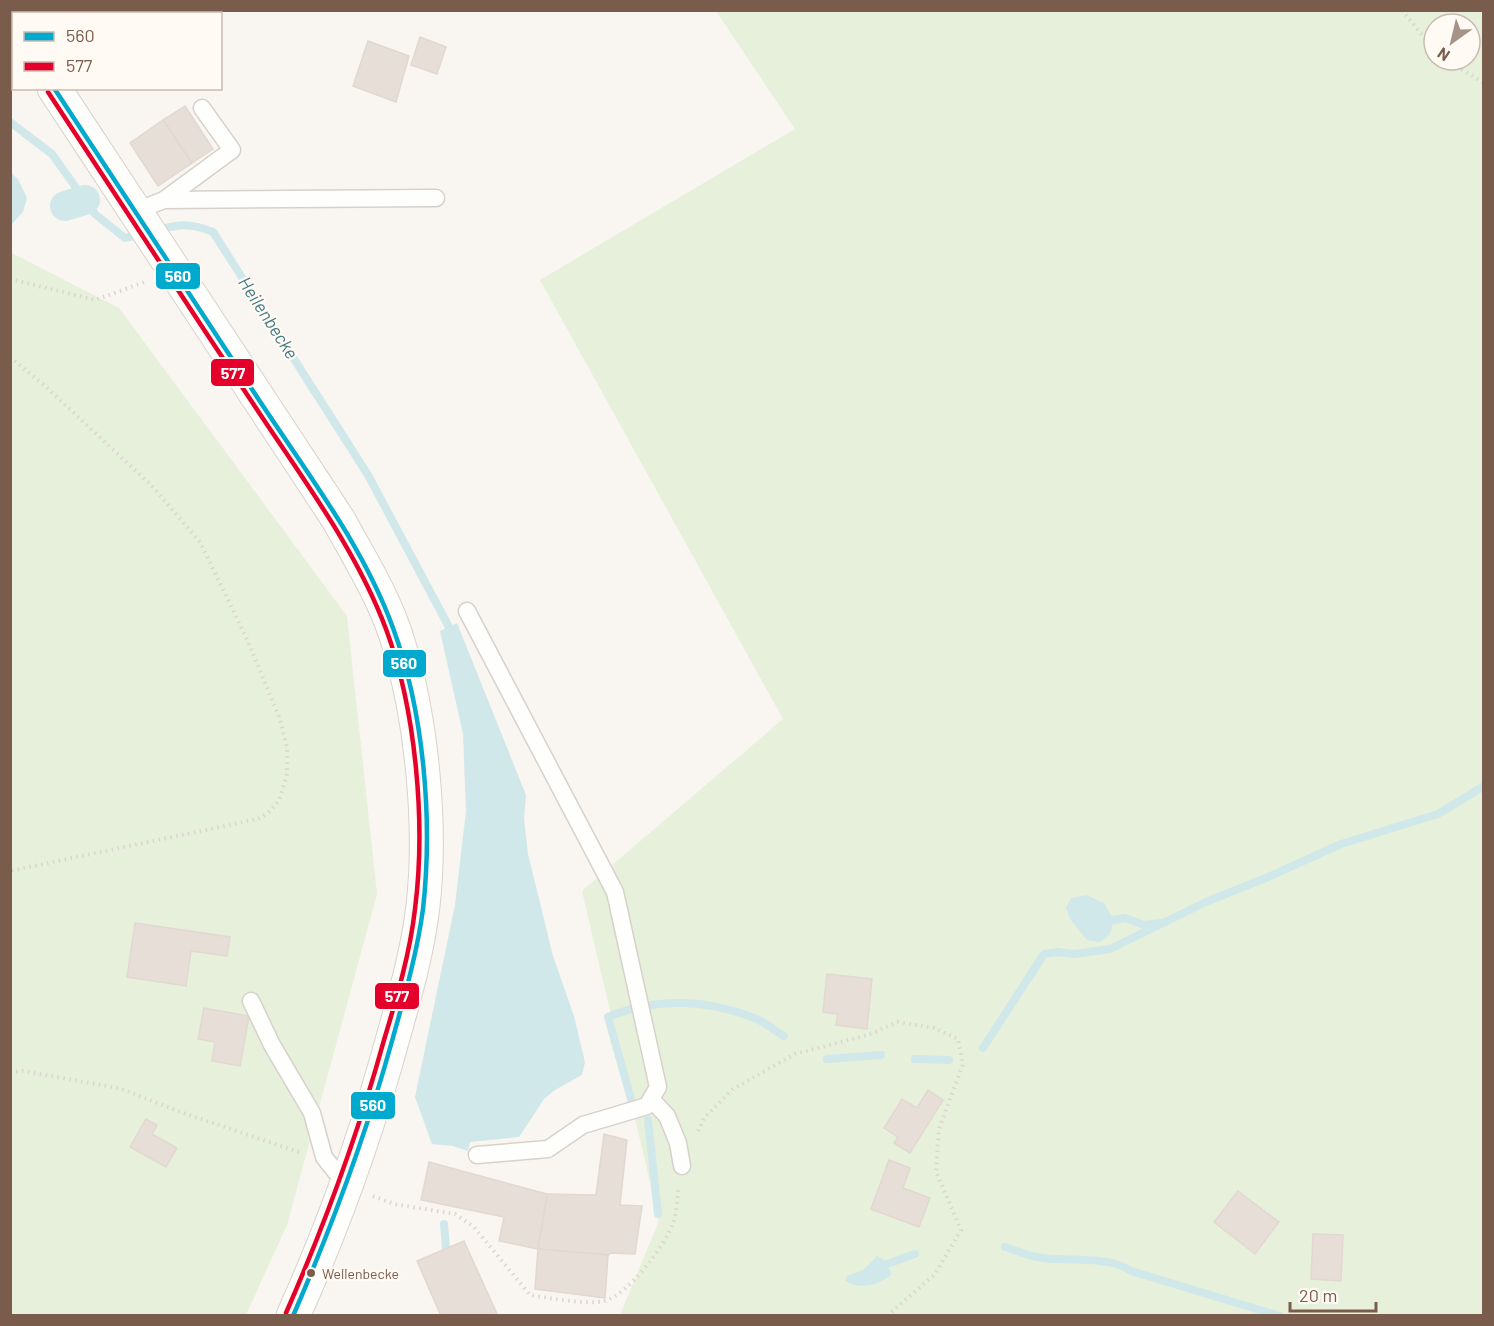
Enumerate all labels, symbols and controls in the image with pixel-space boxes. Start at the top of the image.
legend [12,12,222,90]
north arrow [1422,12,1482,72]
text: 560 [66,24,95,46]
text: N [1434,44,1453,66]
text: 577 [66,54,93,76]
line badge: 560 [155,262,201,290]
text: 560 [165,266,191,285]
water label: Heilenbecke [234,272,303,363]
line badge: 577 [210,358,255,387]
text: 577 [221,363,245,382]
line badge: 560 [382,649,427,678]
text: 560 [391,653,417,672]
line badge: 577 [374,982,420,1010]
text: 577 [385,986,409,1005]
line badge: 560 [350,1091,396,1120]
text: 560 [360,1095,386,1114]
place label: Wellenbecke [322,1265,399,1282]
marker: Wellenbecke [305,1267,317,1279]
scale bar [1290,1275,1376,1313]
text: 20 m [1299,1284,1337,1306]

